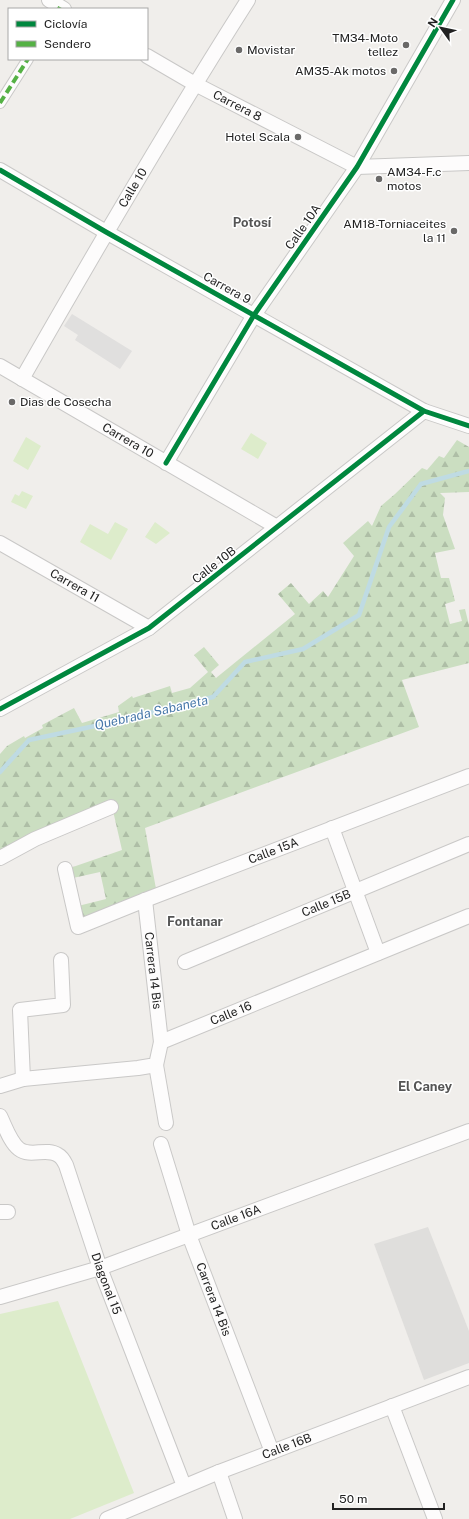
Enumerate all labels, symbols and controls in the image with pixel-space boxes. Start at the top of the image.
legend [8,8,148,60]
north arrow [421,8,461,48]
text: N [425,16,440,29]
text: Ciclovía [44,17,87,31]
place label: TM34-Moto tellez [332,31,398,59]
text: Sendero [44,37,91,51]
marker: TM34-Moto tellez [401,40,411,50]
place label: Movistar [247,43,295,57]
marker: Movistar [234,45,244,55]
place label: AM35-Ak motos [295,64,386,78]
marker: AM35-Ak motos [389,66,399,76]
street label: Carrera 8 [211,87,264,124]
place label: Hotel Scala [225,130,290,144]
marker: Hotel Scala [293,132,303,142]
place label: AM34-F.c motos [387,165,441,193]
street label: Calle 10 [116,166,150,210]
marker: AM34-F.c motos [374,174,384,184]
street label: Calle 10A [282,201,324,252]
district label: Potosí [233,215,272,230]
place label: AM18-Torniaceites la 11 [343,217,446,245]
marker: AM18-Torniaceites la 11 [449,226,459,236]
street label: Carrera 9 [201,269,253,307]
place label: Dias de Cosecha [20,395,111,409]
marker: Dias de Cosecha [7,397,17,407]
street label: Carrera 10 [100,420,156,461]
street label: Calle 10B [189,544,239,586]
street label: Carrera 11 [47,566,102,605]
water label: Quebrada Sabaneta [93,692,209,733]
street label: Calle 15A [246,835,301,867]
street label: Calle 15B [300,887,353,920]
district label: Fontanar [167,914,224,929]
street label: Carrera 14 Bis [142,931,164,1010]
street label: Calle 16 [208,999,254,1028]
district label: El Caney [398,1079,453,1094]
street label: Calle 16A [209,1202,263,1233]
street label: Diagonal 15 [88,1251,124,1317]
street label: Carrera 14 Bis [193,1261,234,1338]
street label: Calle 16B [260,1431,313,1462]
scale bar [333,1485,444,1511]
text: 50 m [339,1492,367,1506]

